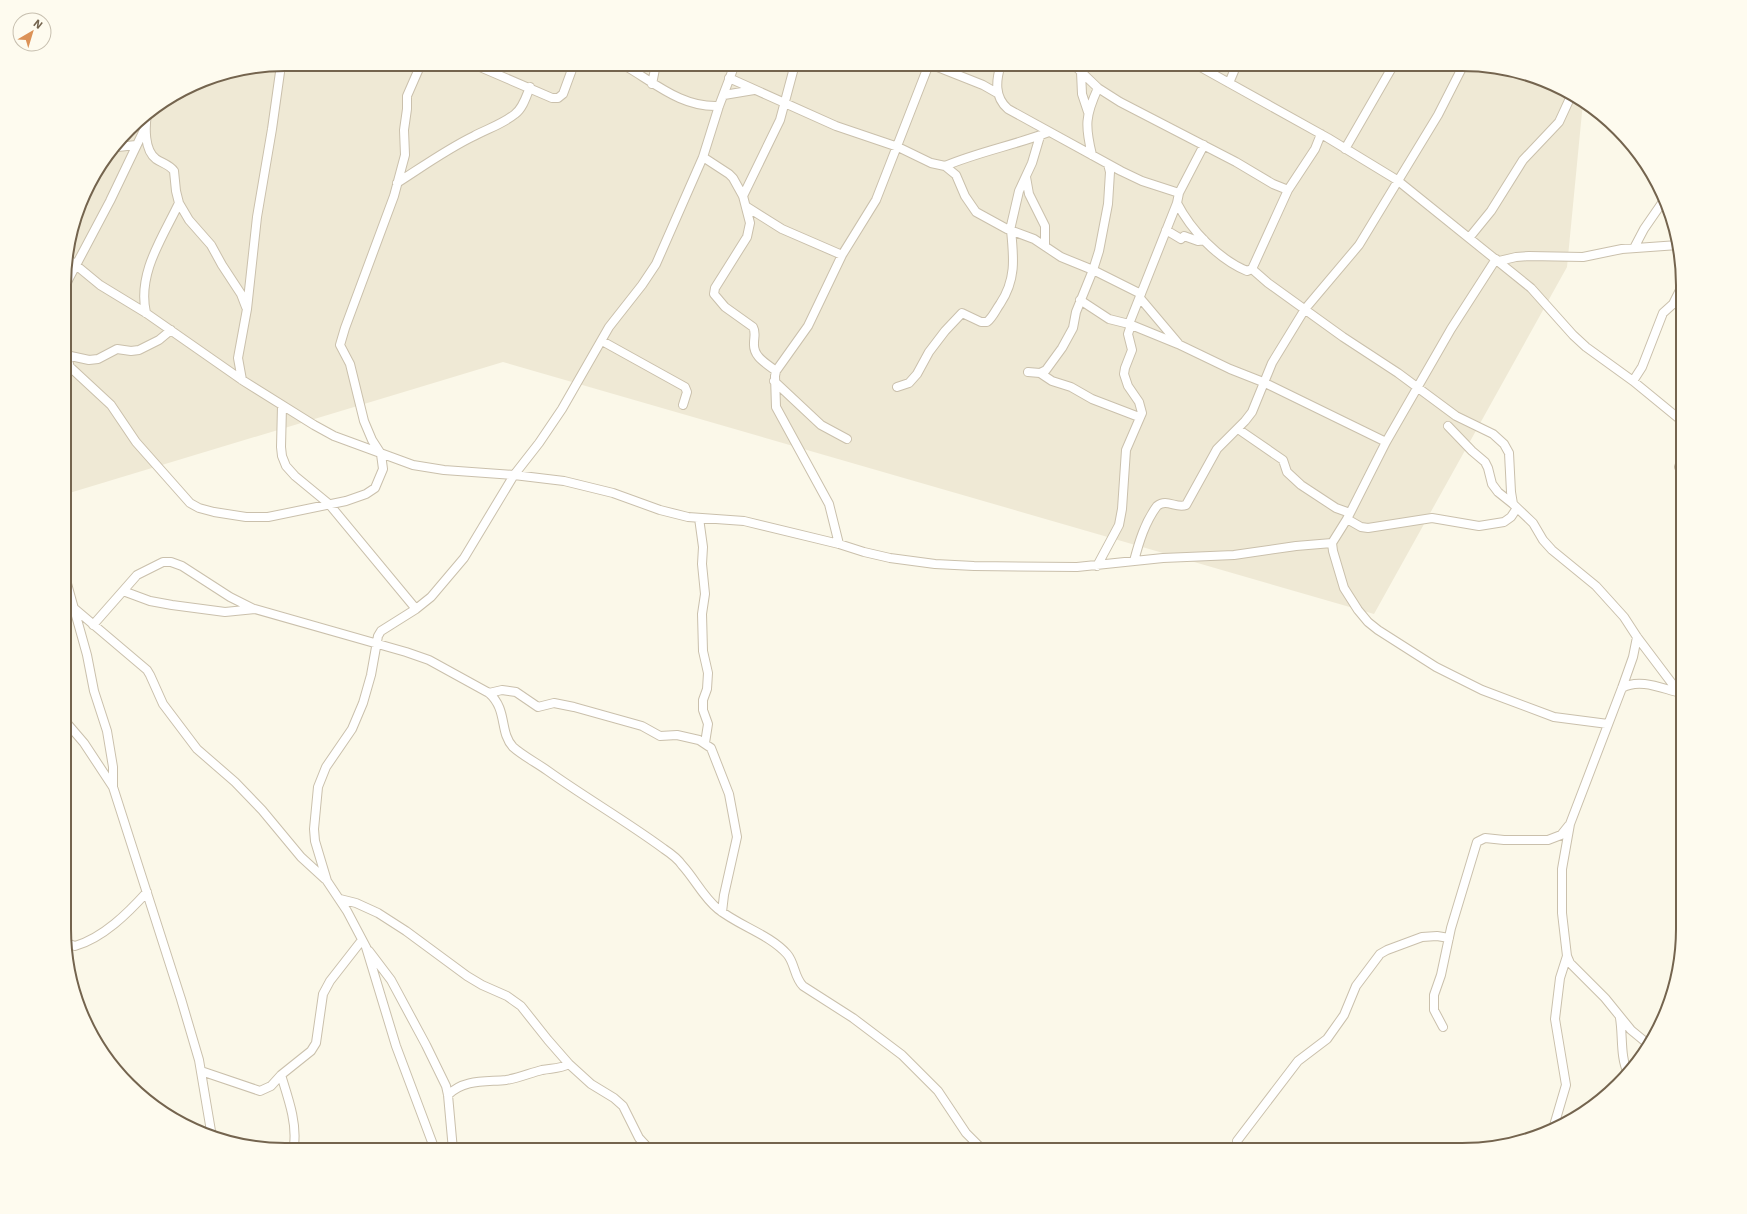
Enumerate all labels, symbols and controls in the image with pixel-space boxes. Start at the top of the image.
north arrow [12,12,52,52]
text: N [31,16,46,32]

